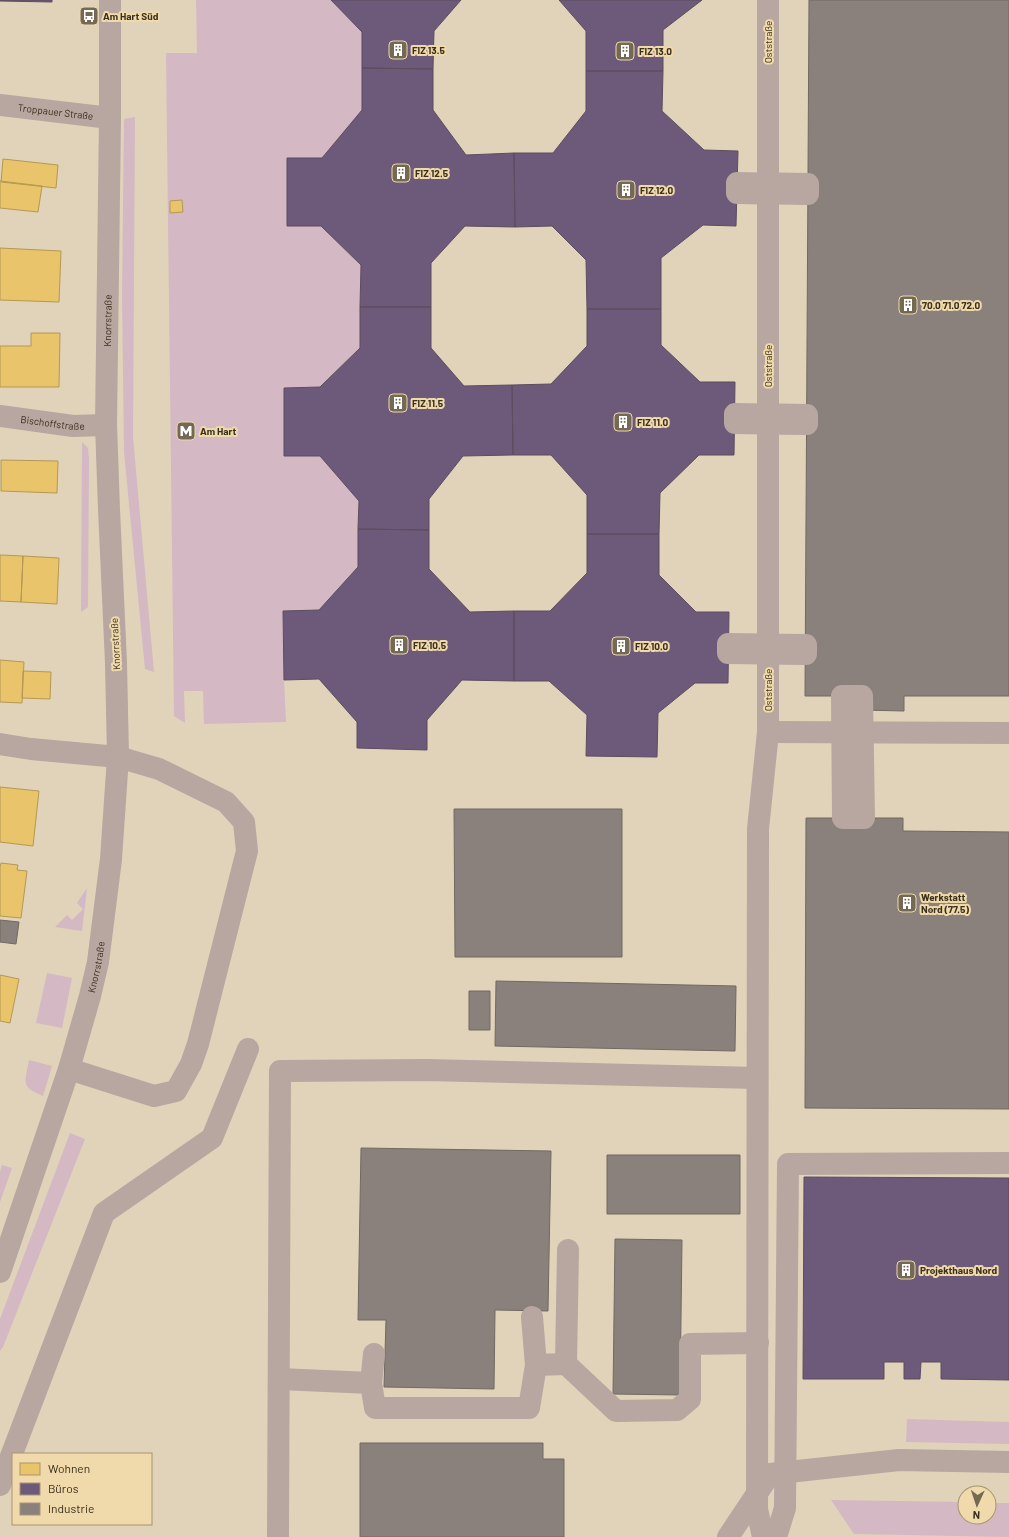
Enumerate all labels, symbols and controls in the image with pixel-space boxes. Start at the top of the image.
bus stop icon: Am Hart Süd [78,5,100,27]
place label: Am Hart Süd [103,10,159,22]
street label: Oststraße [762,21,774,63]
building icon: FIZ 13.5 [387,39,409,61]
building icon: FIZ 13.0 [614,40,636,62]
place label: FIZ 13.5 [412,44,445,56]
place label: FIZ 13.0 [639,45,672,57]
street label: Troppauer Straße [17,101,94,122]
building icon: FIZ 12.5 [390,162,412,184]
place label: FIZ 12.5 [415,167,449,179]
building icon: FIZ 12.0 [615,179,637,201]
place label: FIZ 12.0 [640,184,673,196]
street label: Knorrstraße [101,294,114,347]
building icon: 70.0 71.0 72.0 [897,294,919,316]
place label: 70.0 71.0 72.0 [922,299,981,311]
street label: Oststraße [762,345,774,387]
building icon: FIZ 11.5 [387,392,409,414]
place label: FIZ 11.5 [412,397,444,409]
building icon: FIZ 11.0 [612,411,634,433]
street label: Bischoffstraße [20,413,85,432]
place label: FIZ 11.0 [637,416,668,428]
metro station icon: Am Hart [175,420,197,442]
place label: Am Hart [200,425,237,437]
street label: Knorrstraße [108,618,122,670]
building icon: FIZ 10.5 [388,634,410,656]
building icon: FIZ 10.0 [610,635,632,657]
place label: FIZ 10.5 [413,639,447,651]
place label: FIZ 10.0 [635,640,668,652]
street label: Oststraße [762,669,774,711]
place label: Werkstatt Nord (77.5) [921,891,969,915]
building icon: Werkstatt Nord (77.5) [896,892,918,914]
street label: Knorrstraße [85,941,107,994]
building icon: Projekthaus Nord [895,1259,917,1281]
place label: Projekthaus Nord [920,1264,998,1276]
legend [12,1453,152,1525]
text: Wohnen [48,1461,90,1475]
text: Büros [48,1481,79,1495]
north arrow [957,1485,997,1525]
text: Industrie [48,1501,94,1515]
text: N [972,1509,980,1522]

